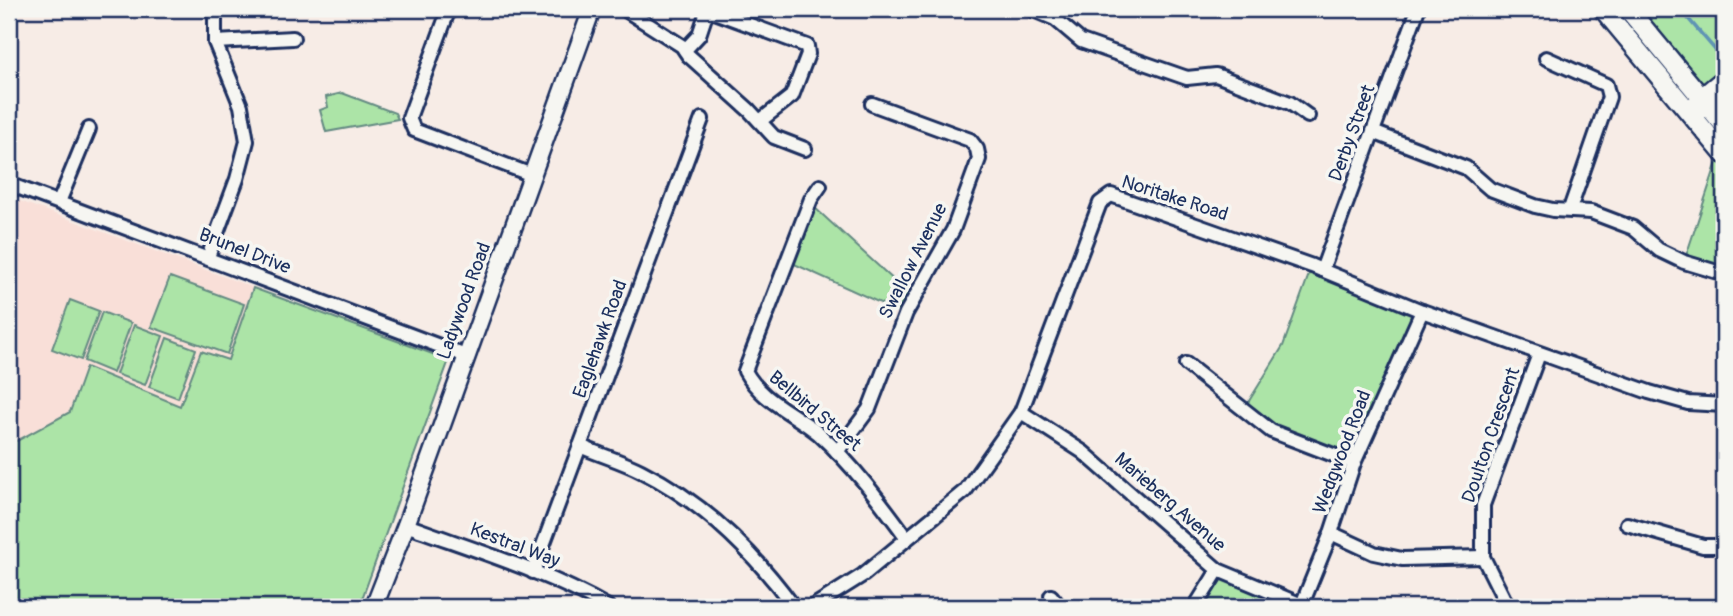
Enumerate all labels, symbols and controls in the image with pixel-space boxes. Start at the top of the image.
street label: Derby Street [1323,81,1381,185]
street label: Noritake Road [1119,170,1231,226]
street label: Swallow Avenue [873,198,953,323]
street label: Brunel Drive [196,223,295,280]
street label: Ladywood Road [432,239,496,363]
street label: Eaglehawk Road [567,277,633,401]
street label: Doulton Crescent [1457,364,1526,506]
street label: Bellbird Street [764,365,866,457]
street label: Wedgwood Road [1307,387,1377,517]
street label: Marieberg Avenue [1109,447,1231,557]
street label: Kestral Way [467,517,563,573]

